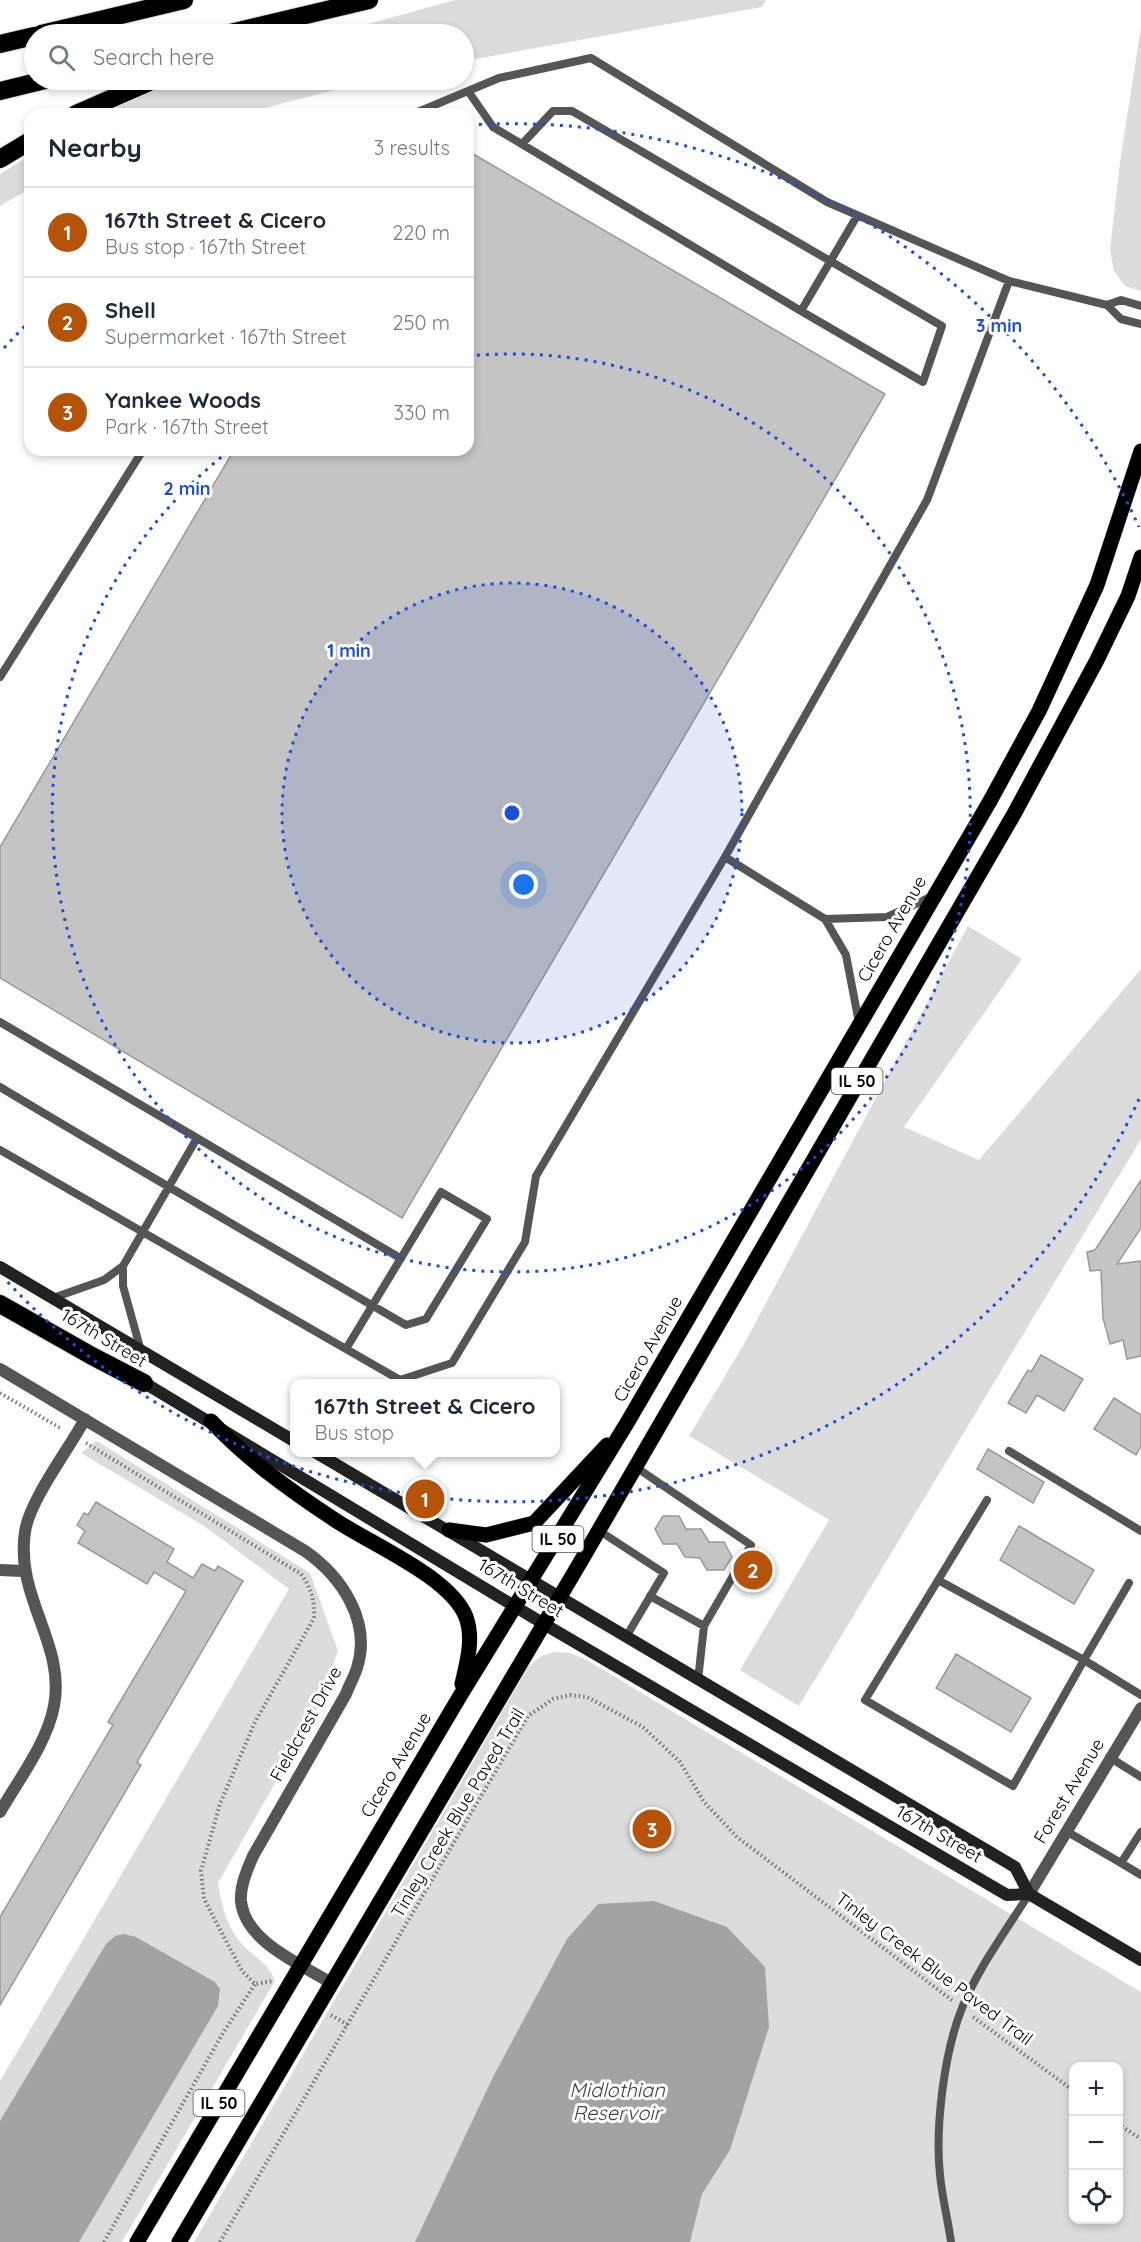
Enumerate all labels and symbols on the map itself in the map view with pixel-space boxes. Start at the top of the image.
text: 3 min [976,314,1022,337]
text: 2 min [164,477,210,500]
text: 1 min [327,639,371,662]
centre of rings [502,803,522,823]
your location [509,870,538,899]
street label: Cicero Avenue [852,871,931,986]
road number: IL 50 [832,1068,882,1094]
street label: Cicero Avenue [608,1291,687,1406]
street label: 167th Street [57,1303,151,1372]
pin: 1 [406,1476,444,1522]
road number: IL 50 [532,1526,584,1552]
pin: 2 [734,1548,772,1592]
street label: 167th Street [474,1553,568,1622]
street label: Fieldcrest Drive [265,1662,347,1785]
street label: Tinley Creek Blue Paved Trail [386,1704,529,1922]
street label: Cicero Avenue [355,1708,436,1822]
street label: Forest Avenue [1028,1734,1109,1847]
street label: 167th Street [892,1800,987,1868]
pin: 3 [632,1806,672,1852]
street label: Tinley Creek Blue Paved Trail [831,1887,1037,2050]
water label: Midlothian Reservoir [569,2077,665,2125]
road number: IL 50 [194,2090,244,2116]

